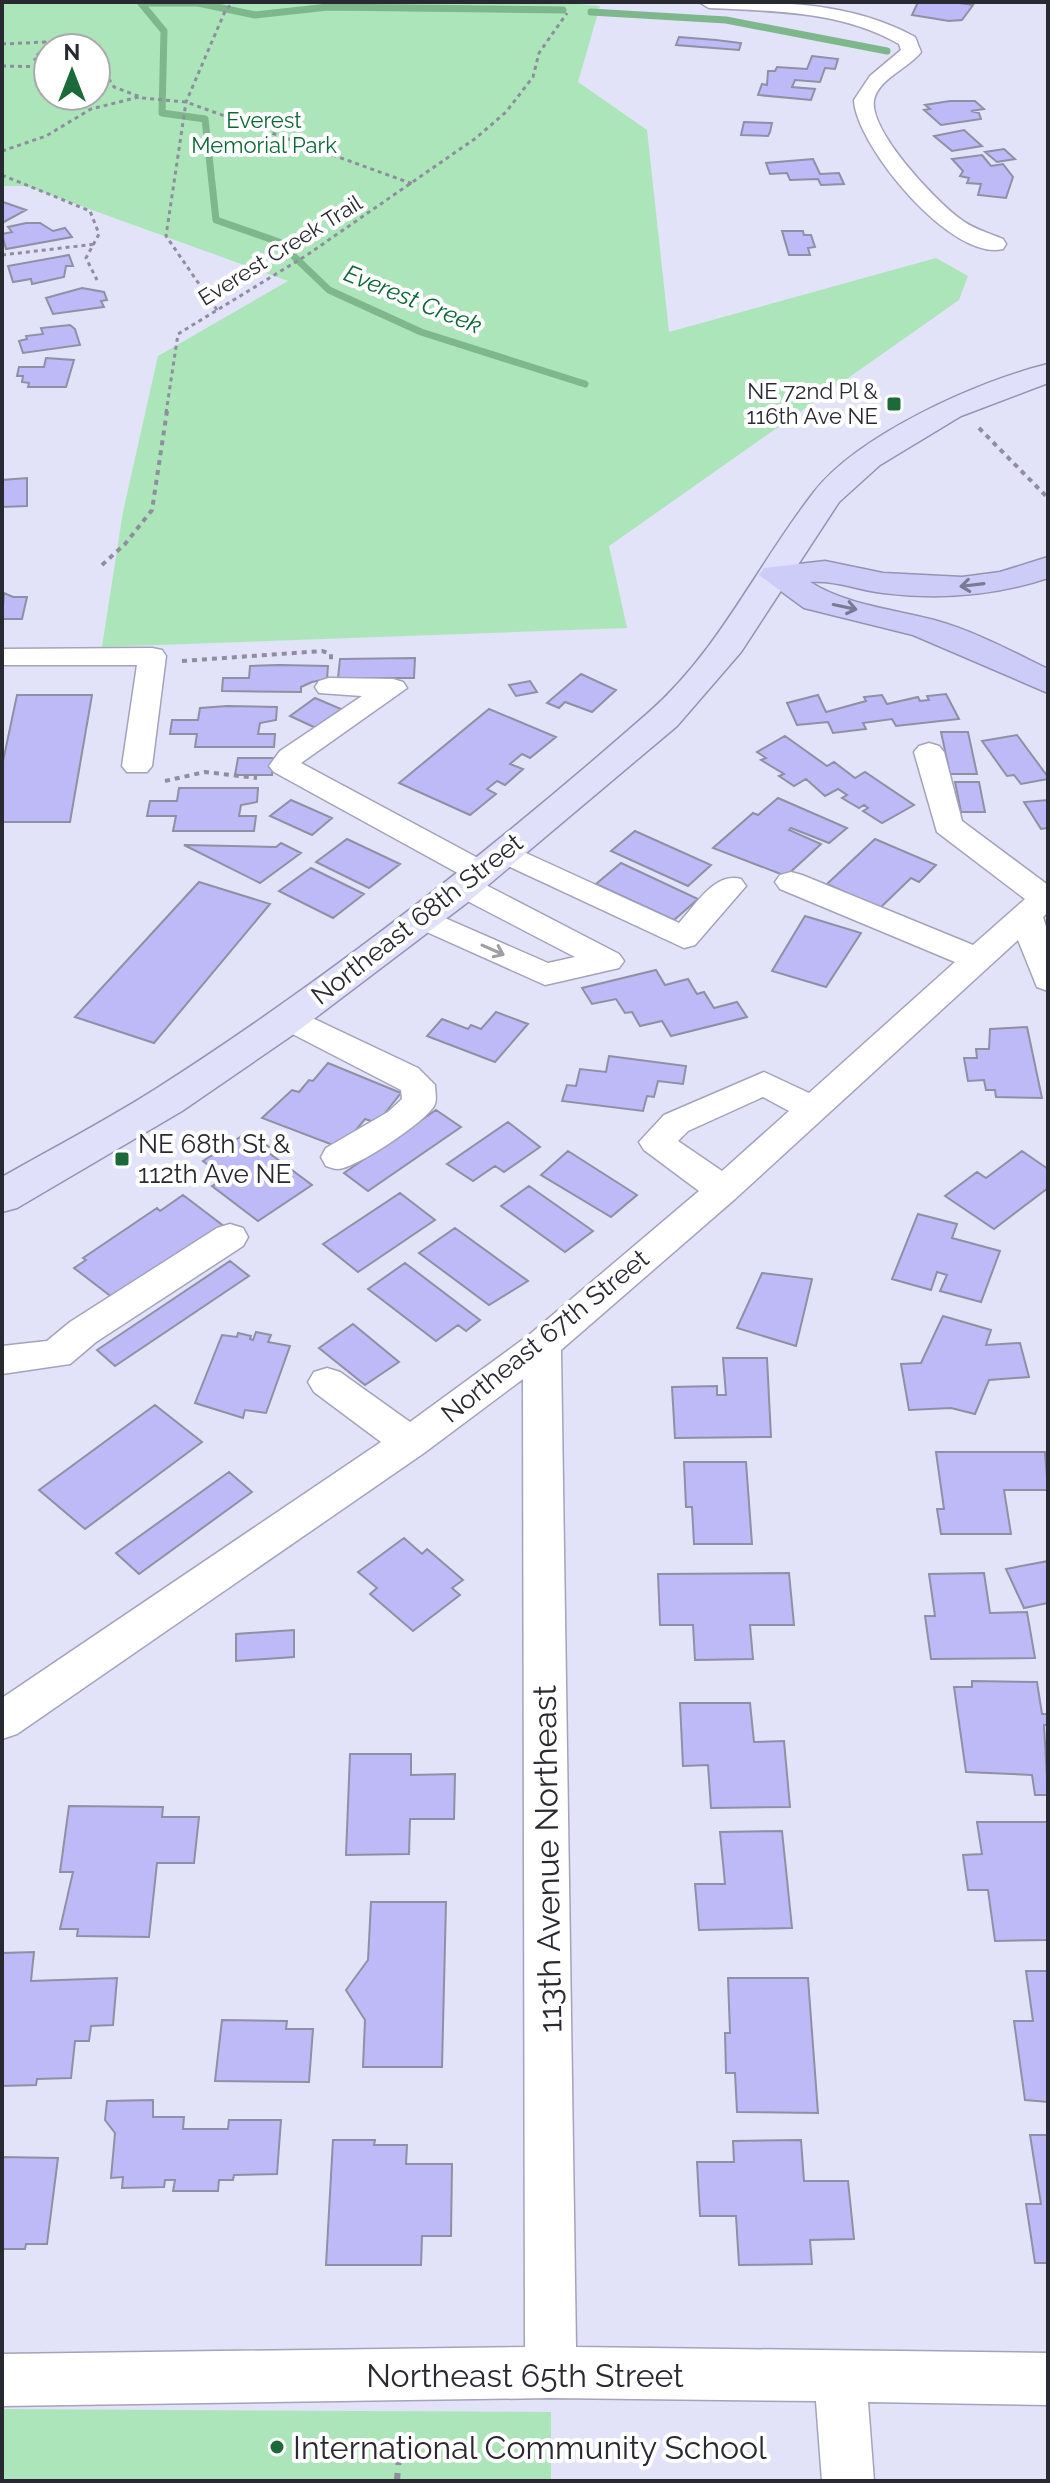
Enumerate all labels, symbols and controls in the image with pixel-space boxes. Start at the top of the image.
north arrow [32,32,112,112]
text: N [64,39,80,65]
park label: Everest Memorial Park [191,107,337,158]
street label: Everest Creek Trail [193,189,367,311]
water label: Everest Creek [340,258,486,340]
place label: NE 72nd Pl & 116th Ave NE [746,378,878,429]
marker: NE 72nd Pl & 116th Ave NE [885,395,903,413]
one-way arrow [960,578,986,593]
one-way arrow [832,600,857,615]
street label: Northeast 68th Street [306,827,529,1011]
one-way arrow [481,943,505,958]
place label: NE 68th St & 112th Ave NE [138,1129,291,1189]
marker: NE 68th St & 112th Ave NE [113,1150,131,1168]
street label: Northeast 67th Street [435,1243,655,1429]
street label: 113th Avenue Northeast [525,1684,569,2033]
street label: Northeast 65th Street [366,2357,684,2394]
place label: International Community School [293,2429,767,2466]
marker: International Community School [268,2438,286,2456]

